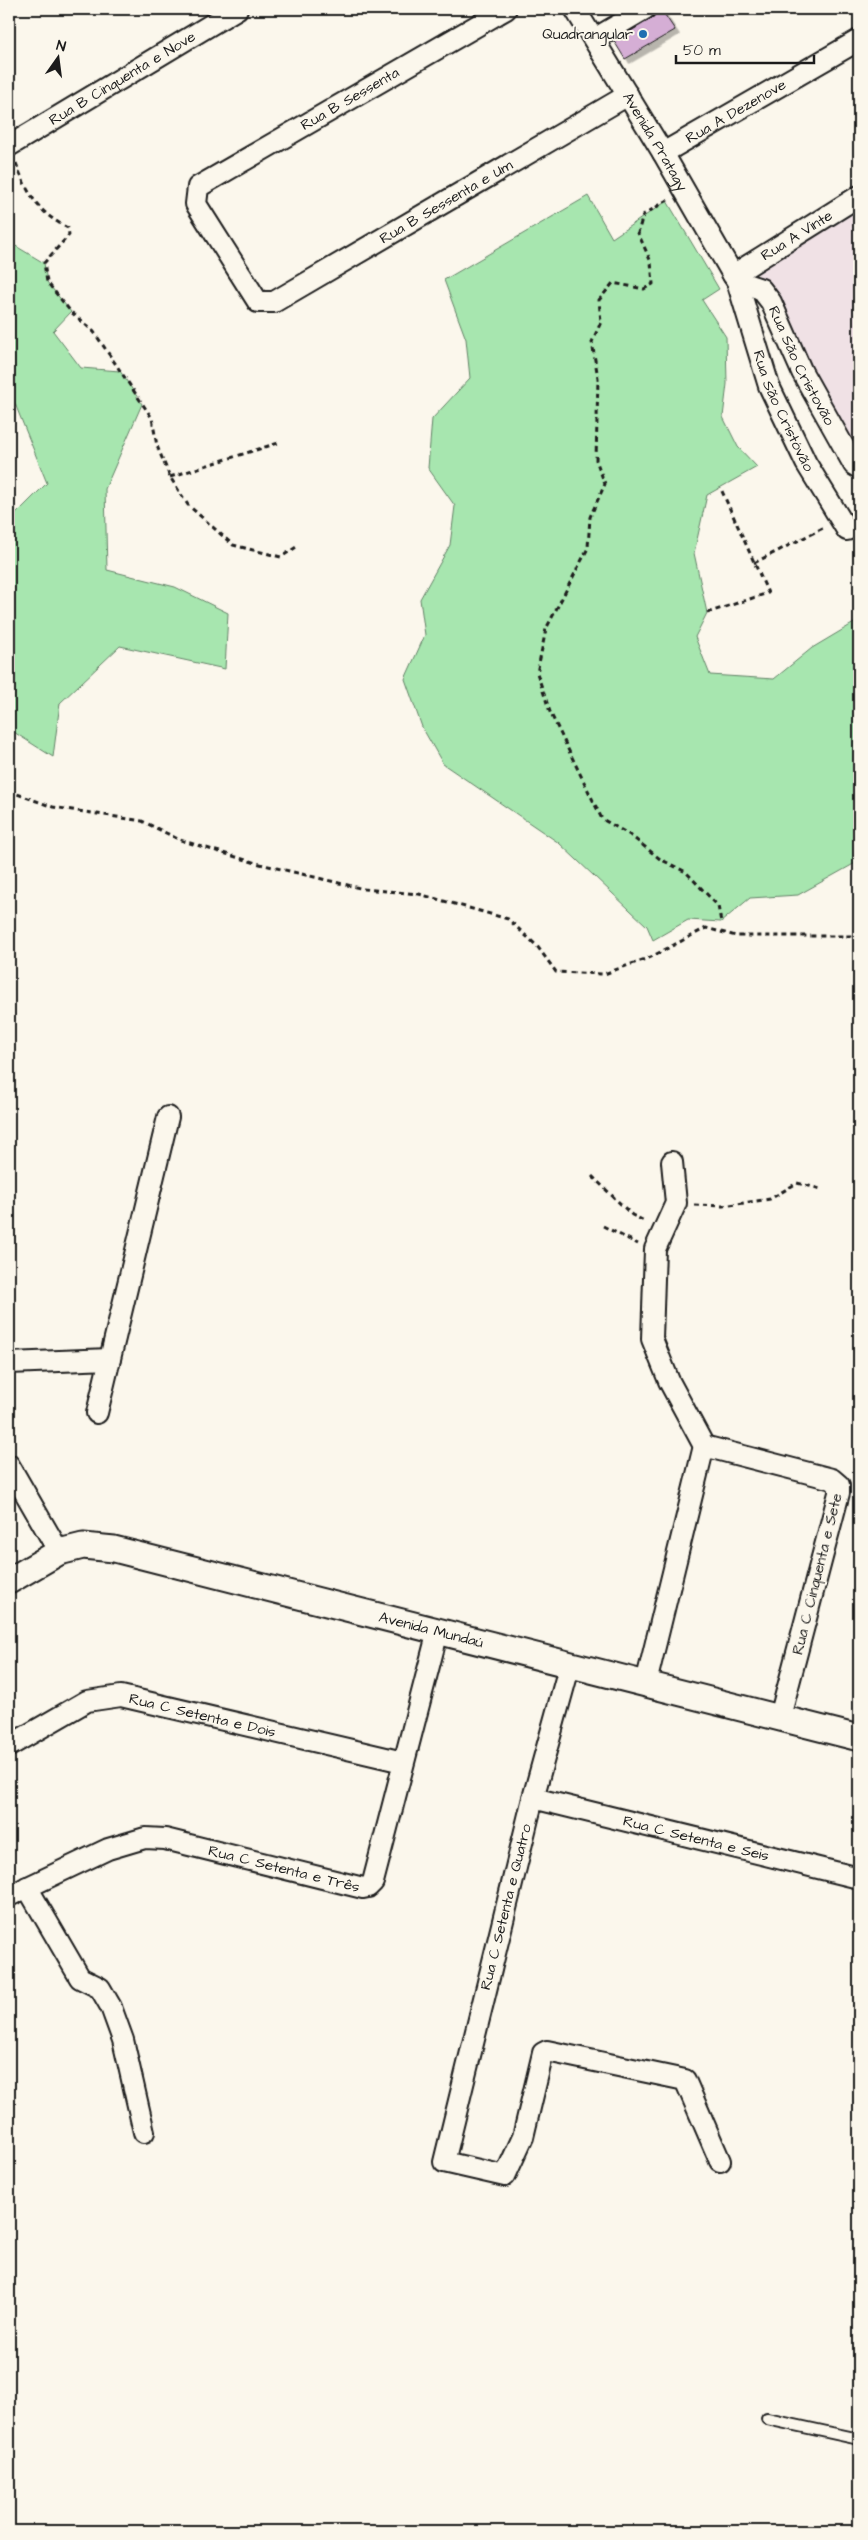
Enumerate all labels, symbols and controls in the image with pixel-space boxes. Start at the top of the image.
place label: Quadrangular [542,24,633,46]
street label: Rua B Cinquenta e Nove [47,26,199,128]
marker: Quadrangular [637,28,649,40]
north arrow [32,32,82,82]
scale bar [676,32,813,64]
text: 50 m [683,40,721,61]
street label: Rua B Sessenta [297,62,404,136]
street label: Rua A Dezenove [682,74,790,148]
street label: Avenida Pratagy [618,88,693,195]
street label: Rua B Sessenta e Um [375,154,517,249]
street label: Rua A Vinte [757,205,836,266]
street label: Rua São Cristovão [764,303,840,430]
street label: Rua São Cristóvão [748,347,820,476]
street label: Rua C Cinquenta e Sete [787,1491,847,1657]
street label: Avenida Mundaú [377,1606,486,1653]
street label: Rua C Setenta e Dois [127,1688,278,1742]
street label: Rua C Setenta e Seis [621,1810,772,1866]
street label: Rua C Setenta e Quatro [475,1821,537,1992]
street label: Rua C Setenta e Três [206,1840,363,1897]

